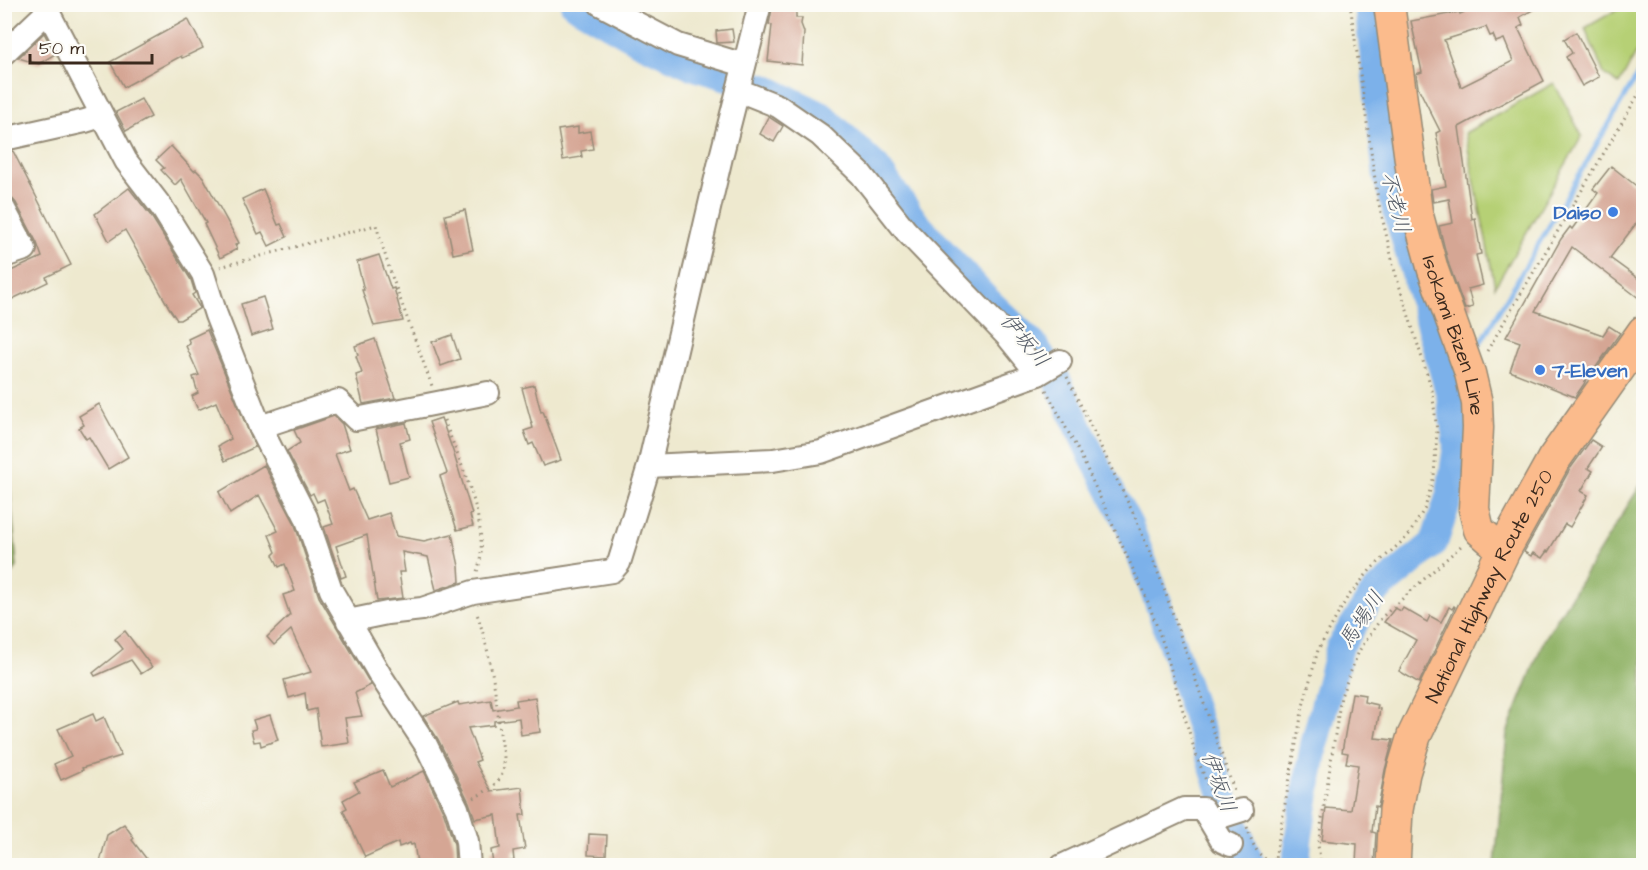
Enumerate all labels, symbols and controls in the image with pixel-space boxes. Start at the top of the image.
scale bar [30,27,152,65]
text: 50 m [39,36,84,61]
water label: 不老川 [1374,168,1417,236]
place label: Daiso [1554,199,1602,227]
marker: Daiso [1606,205,1620,219]
street label: Isokami Bizen Line [1415,252,1490,416]
water label: 伊坂川 [993,307,1056,374]
place label: 7-Eleven [1551,357,1628,385]
marker: 7-Eleven [1533,363,1547,377]
street label: National Highway Route 250 [1419,464,1561,708]
water label: 馬場川 [1332,585,1391,654]
water label: 伊坂川 [1194,748,1243,817]

